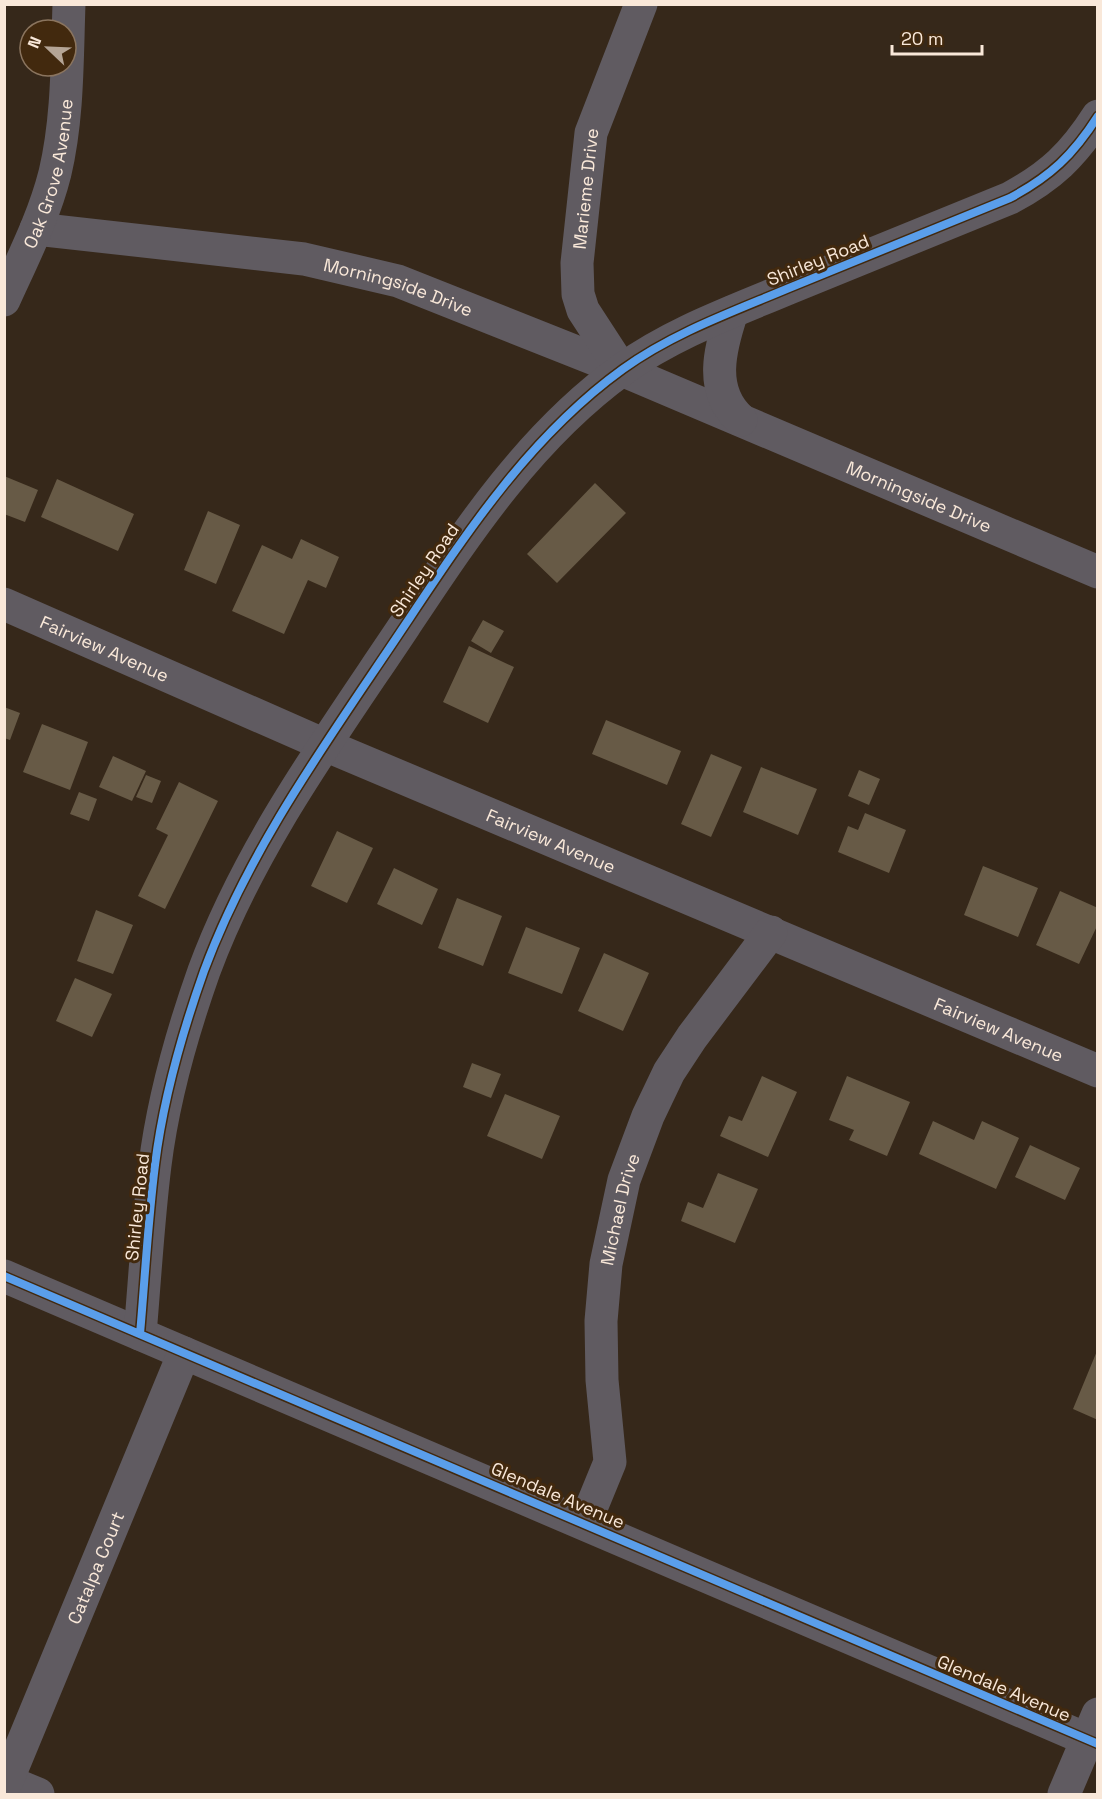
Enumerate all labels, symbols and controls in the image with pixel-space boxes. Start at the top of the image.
north arrow [18,18,78,78]
scale bar [892,18,982,56]
text: 20 m [901,27,944,50]
text: N [23,33,46,51]
street label: Oak Grove Avenue [18,98,77,252]
street label: Marieme Drive [567,127,603,251]
street label: Shirley Road [764,229,872,291]
street label: Morningside Drive [321,252,476,321]
street label: Morningside Drive [843,455,995,537]
street label: Shirley Road [384,519,464,621]
street label: Fairview Avenue [37,610,173,687]
street label: Fairview Avenue [483,803,619,878]
street label: Fairview Avenue [931,992,1067,1067]
street label: Michael Drive [595,1150,645,1267]
street label: Shirley Road [120,1152,154,1262]
street label: Glendale Avenue [488,1456,628,1534]
street label: Catalpa Court [62,1508,129,1627]
street label: Glendale Avenue [934,1649,1074,1727]

